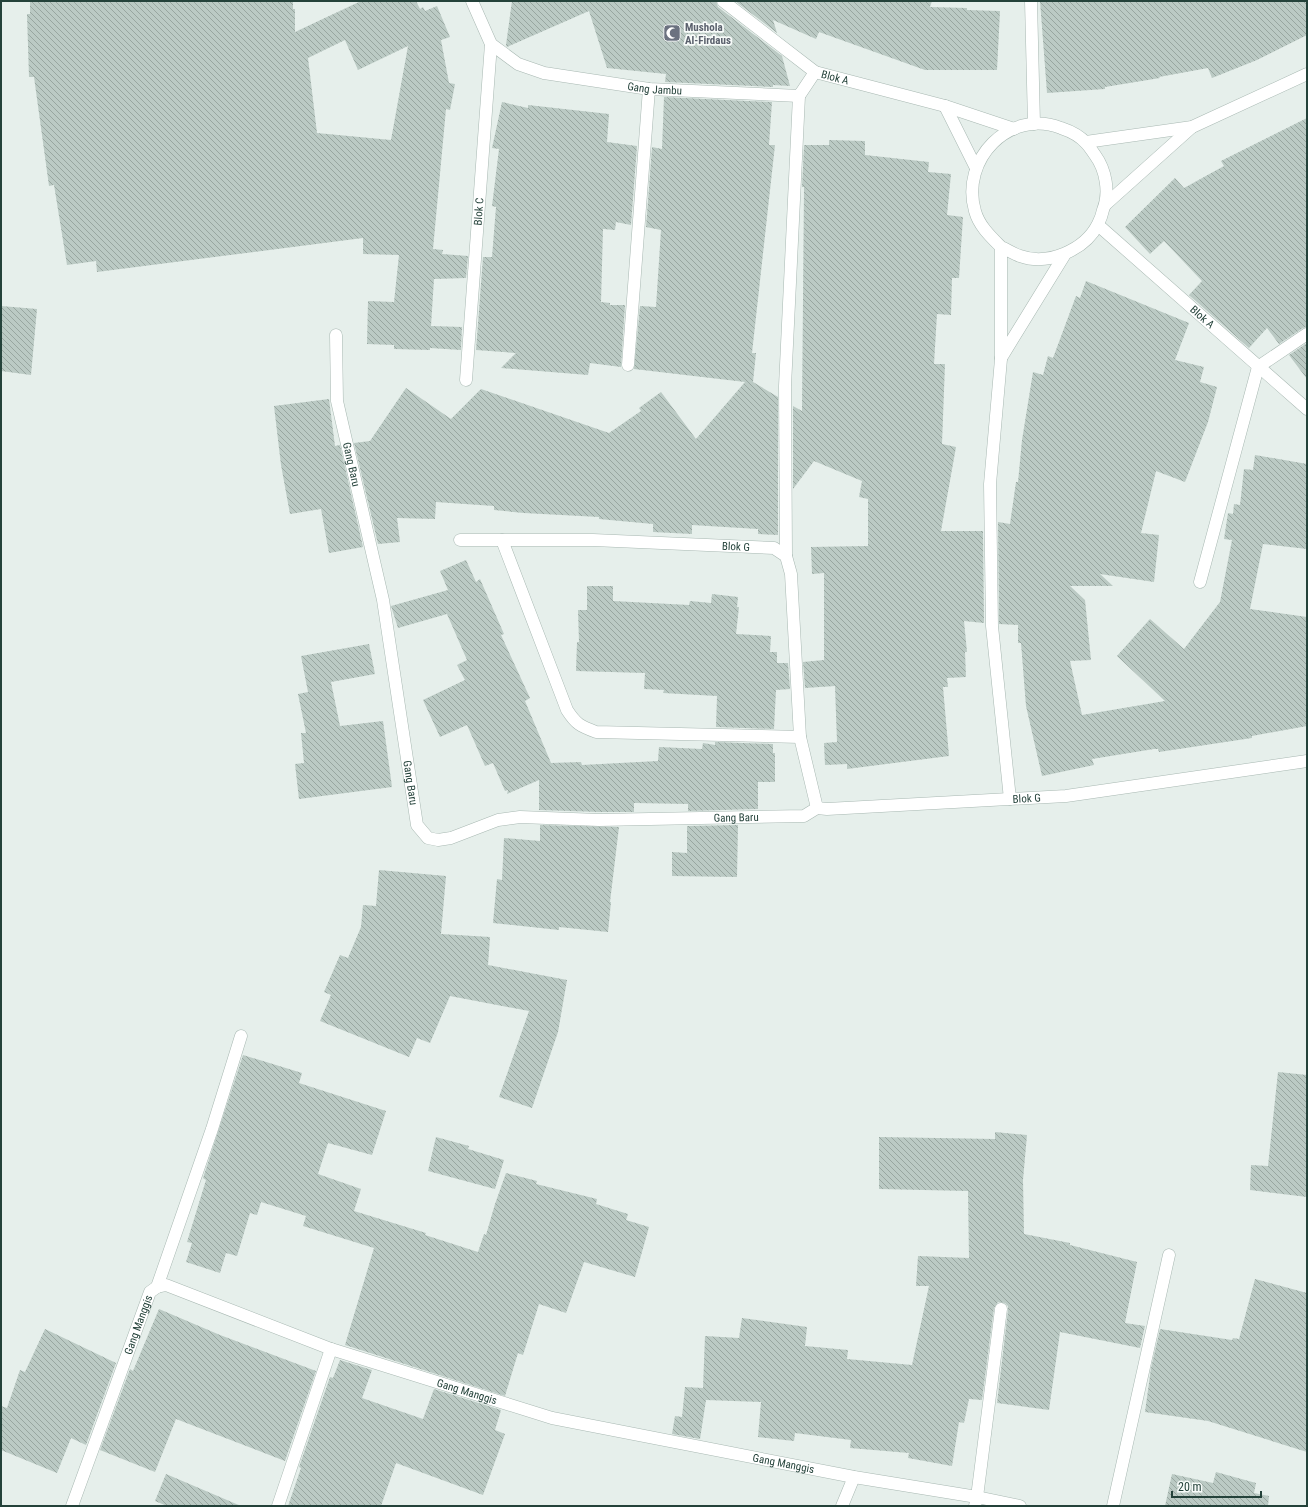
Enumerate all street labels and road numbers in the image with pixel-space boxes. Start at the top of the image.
street label: Blok A [820,68,851,88]
street label: Gang Jambu [626,80,682,98]
street label: Blok C [472,197,487,226]
street label: Blok A [1187,303,1217,332]
street label: Gang Baru [340,441,363,488]
street label: Blok G [722,540,750,554]
street label: Gang Baru [400,759,420,806]
street label: Blok G [1012,791,1041,806]
street label: Gang Baru [714,811,759,825]
street label: Gang Manggis [122,1293,155,1356]
street label: Gang Manggis [435,1376,499,1407]
street label: Gang Manggis [752,1451,815,1476]

